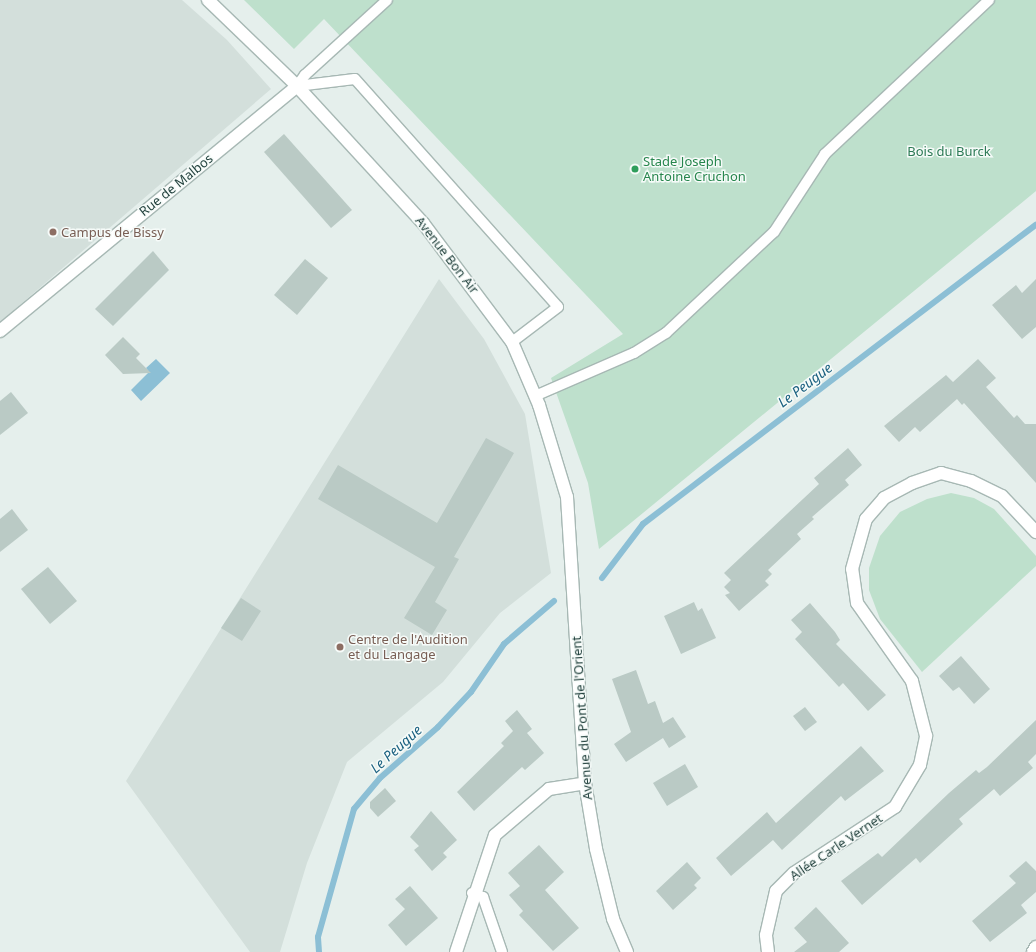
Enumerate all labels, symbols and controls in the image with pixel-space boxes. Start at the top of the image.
park label: Bois du Burck [907,143,991,159]
street label: Rue de Malbos [136,151,216,219]
place label: Stade Joseph Antoine Cruchon [643,154,746,185]
marker: Stade Joseph Antoine Cruchon [630,164,640,174]
street label: Avenue Bon Air [412,213,482,297]
place label: Campus de Bissy [61,224,164,240]
marker: Campus de Bissy [48,227,58,237]
water label: Le Peugue [775,359,835,411]
place label: Centre de l'Audition et du Langage [348,632,468,663]
street label: Avenue du Pont de l'Orient [568,636,596,800]
marker: Centre de l'Audition et du Langage [335,642,345,652]
water label: Le Peugue [367,721,425,777]
street label: Allée Carle Vernet [787,810,885,884]

